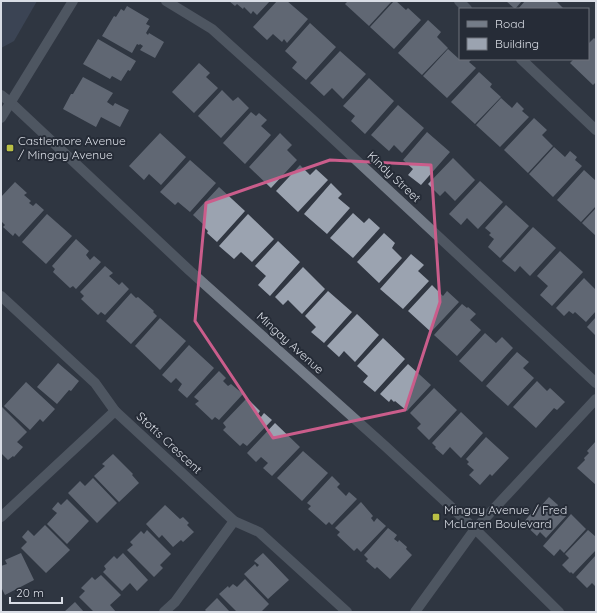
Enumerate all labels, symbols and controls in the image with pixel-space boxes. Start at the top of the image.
legend [459,8,589,60]
text: Road [495,16,525,31]
text: Building [495,36,539,51]
place label: Castlemore Avenue / Mingay Avenue [18,133,126,162]
marker: Castlemore Avenue / Mingay Avenue [5,143,15,153]
street label: Kindy Street [364,148,424,205]
street label: Mingay Avenue [254,309,327,377]
street label: Stotts Crescent [134,409,205,477]
place label: Mingay Avenue / Fred McLaren Boulevard [444,502,567,531]
marker: Mingay Avenue / Fred McLaren Boulevard [431,512,441,522]
scale bar [10,579,62,605]
text: 20 m [16,585,44,600]

